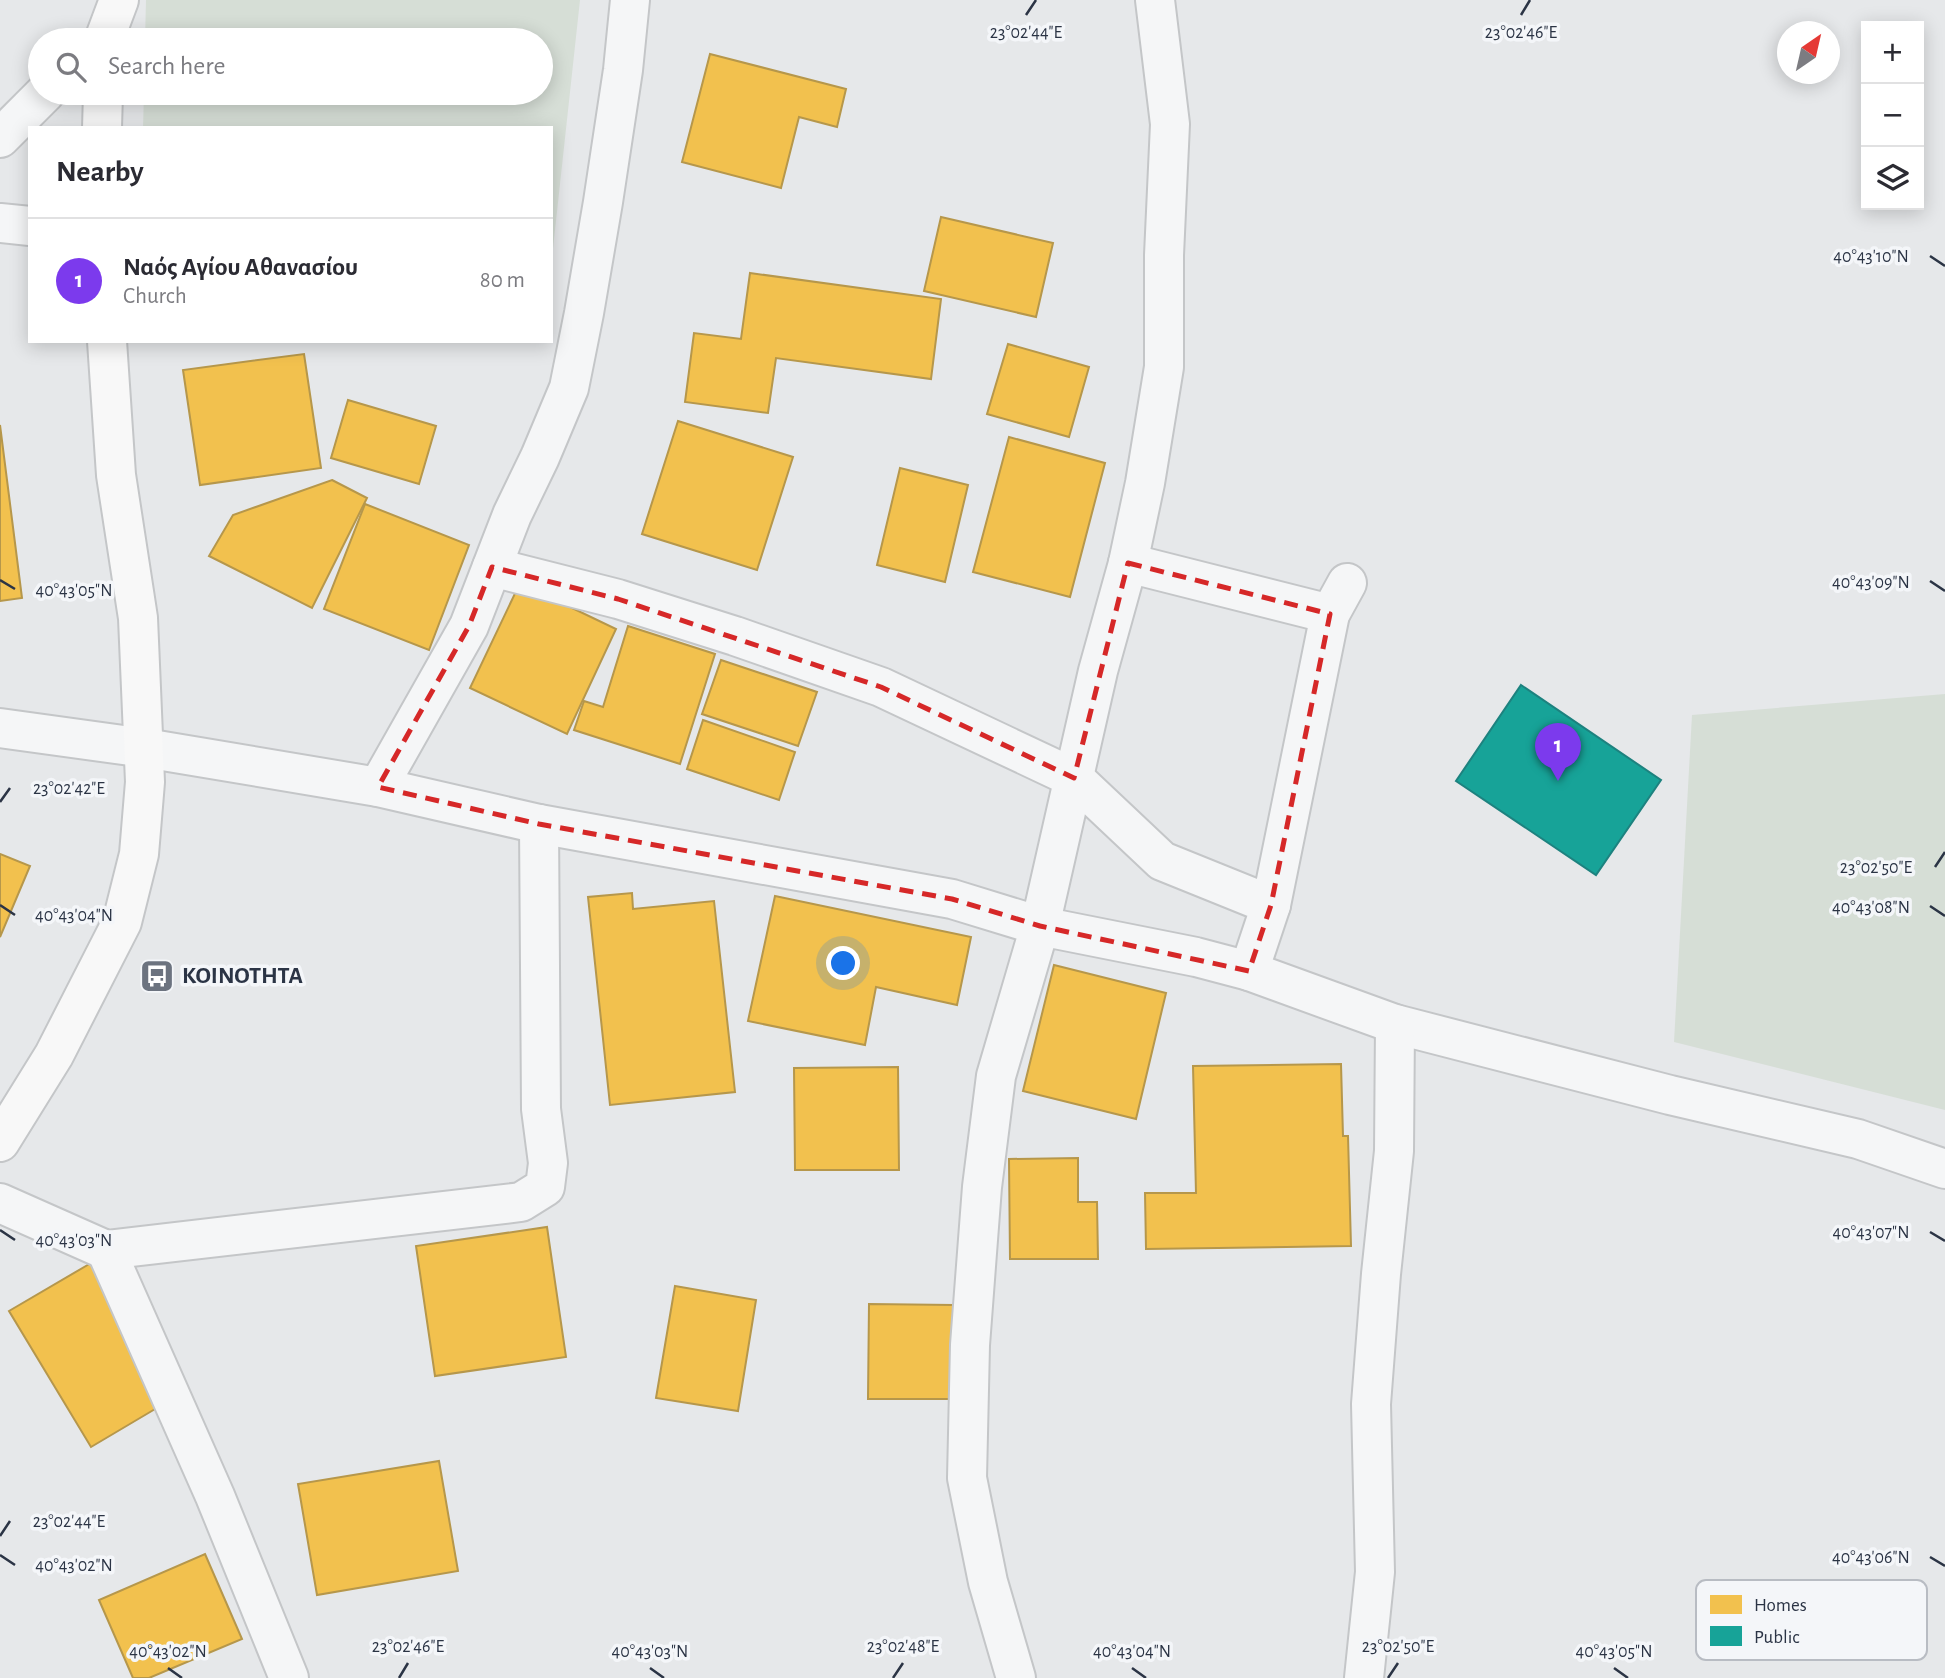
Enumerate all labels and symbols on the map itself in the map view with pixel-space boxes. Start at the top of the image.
north arrow [1777,21,1840,84]
text: 23°02'44"E [990,24,1063,42]
text: 23°02'46"E [1485,24,1558,42]
text: 40°43'10"N [1833,248,1909,266]
text: 40°43'09"N [1832,574,1910,592]
text: 40°43'05"N [36,582,112,600]
pin: 1 [1535,723,1581,781]
text: 23°02'42"E [33,780,105,798]
text: 23°02'50"E [1840,859,1912,877]
text: 40°43'08"N [1832,899,1910,917]
text: 40°43'04"N [35,907,113,925]
your location [826,946,860,980]
bus stop icon: ΚΟΙΝΟΤΗΤΑ [138,957,176,995]
place label: ΚΟΙΝΟΤΗΤΑ [182,964,303,988]
text: 40°43'07"N [1833,1224,1909,1242]
text: 40°43'03"N [36,1232,112,1250]
text: 23°02'44"E [33,1513,106,1531]
text: 40°43'06"N [1832,1549,1910,1567]
text: 40°43'02"N [35,1557,113,1575]
legend [1696,1580,1927,1660]
text: Homes [1754,1596,1807,1615]
text: Public [1754,1628,1800,1647]
text: 23°02'46"E [372,1638,445,1656]
text: 23°02'48"E [867,1638,940,1656]
text: 23°02'50"E [1362,1638,1434,1656]
text: 40°43'02"N [129,1643,207,1661]
text: 40°43'03"N [612,1643,688,1661]
text: 40°43'04"N [1093,1643,1171,1661]
text: 40°43'05"N [1576,1643,1652,1661]

